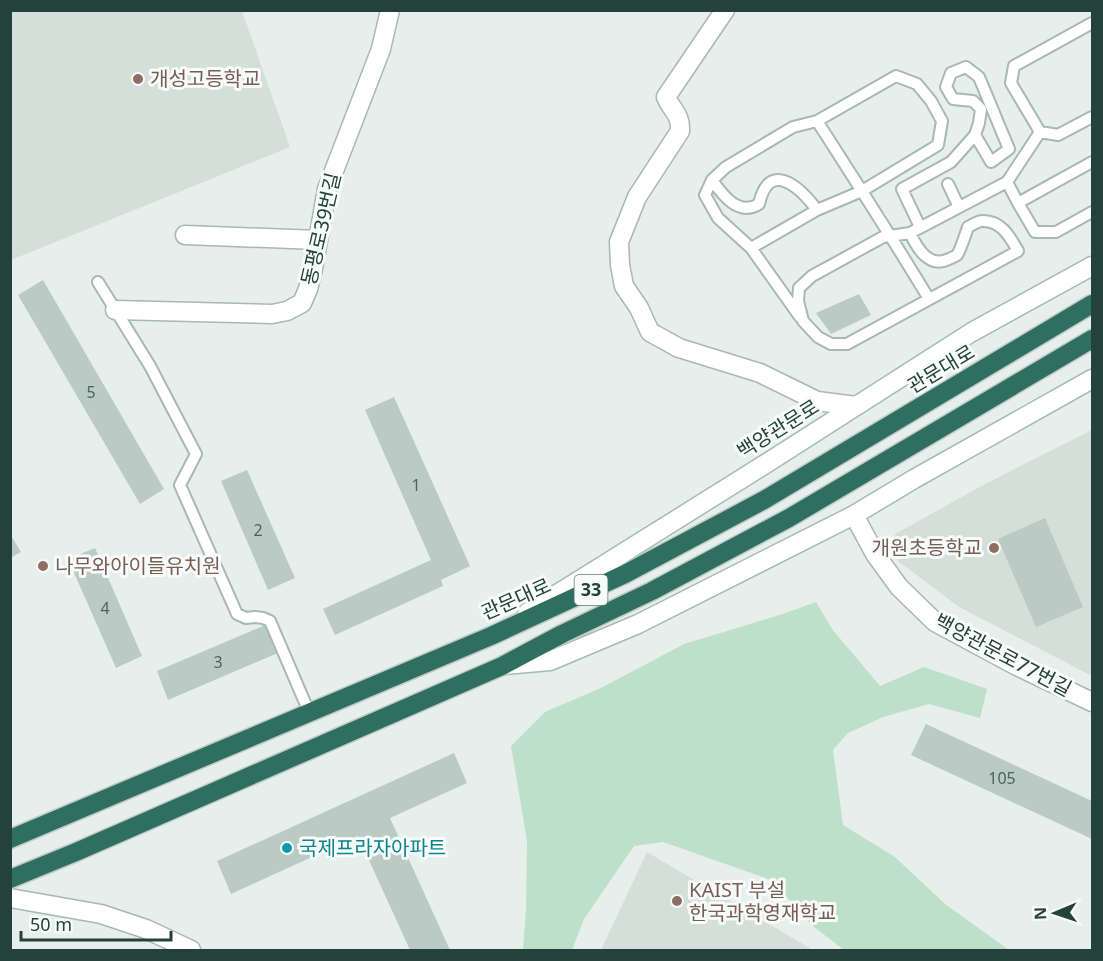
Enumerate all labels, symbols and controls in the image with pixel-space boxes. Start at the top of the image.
place label: 개성고등학교 [150,65,260,92]
marker: 개성고등학교 [131,72,145,86]
street label: 동평로39번길 [294,170,347,288]
street label: 관문대로 [902,338,979,399]
house number: 5 [86,381,96,403]
street label: 백양관문로 [732,393,824,464]
house number: 1 [411,474,421,496]
house number: 2 [253,519,263,541]
place label: 개원초등학교 [872,534,982,561]
marker: 개원초등학교 [987,541,1001,555]
place label: 나무와아이들유치원 [55,552,221,579]
marker: 나무와아이들유치원 [36,559,50,573]
street label: 관문대로 [477,571,555,626]
road number: 33 [574,575,608,605]
house number: 4 [100,597,110,619]
street label: 백양관문로77번길 [930,607,1077,702]
house number: 3 [213,651,223,673]
house number: 105 [988,767,1016,789]
place label: 국제프라자아파트 [299,834,446,861]
marker: 국제프라자아파트 [280,841,294,855]
place label: KAIST 부설 한국과학영재학교 [689,876,836,926]
north arrow [1025,883,1085,943]
marker: KAIST 부설 한국과학영재학교 [670,894,684,908]
scale bar [21,904,171,942]
text: N [1029,907,1051,920]
text: 50 m [30,912,72,936]

